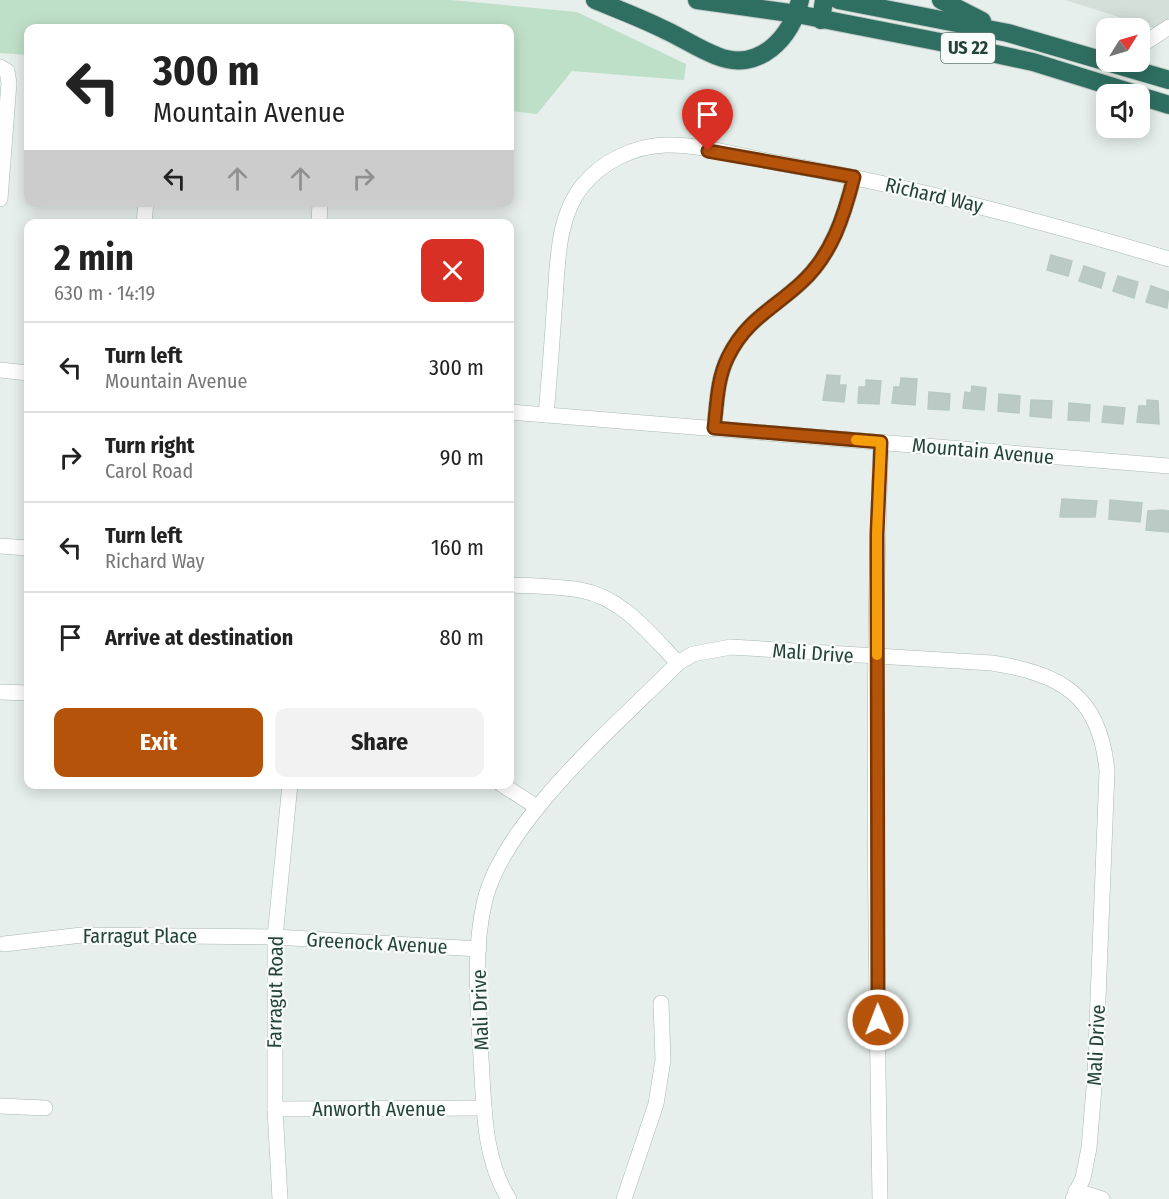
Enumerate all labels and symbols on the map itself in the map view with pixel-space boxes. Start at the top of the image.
north arrow [1096,18,1150,72]
road number: US 22 [941,33,995,63]
pin [682,89,733,151]
street label: Richard Way [883,172,985,218]
street label: Mountain Avenue [911,433,1055,469]
street label: Mali Drive [772,638,854,668]
street label: Farragut Place [83,924,197,948]
street label: Greenock Avenue [306,927,448,959]
street label: Farragut Road [262,935,288,1049]
street label: Mali Drive [467,969,493,1051]
position arrow [846,988,910,1052]
street label: Mali Drive [1082,1004,1110,1086]
street label: Anworth Avenue [312,1097,446,1121]

